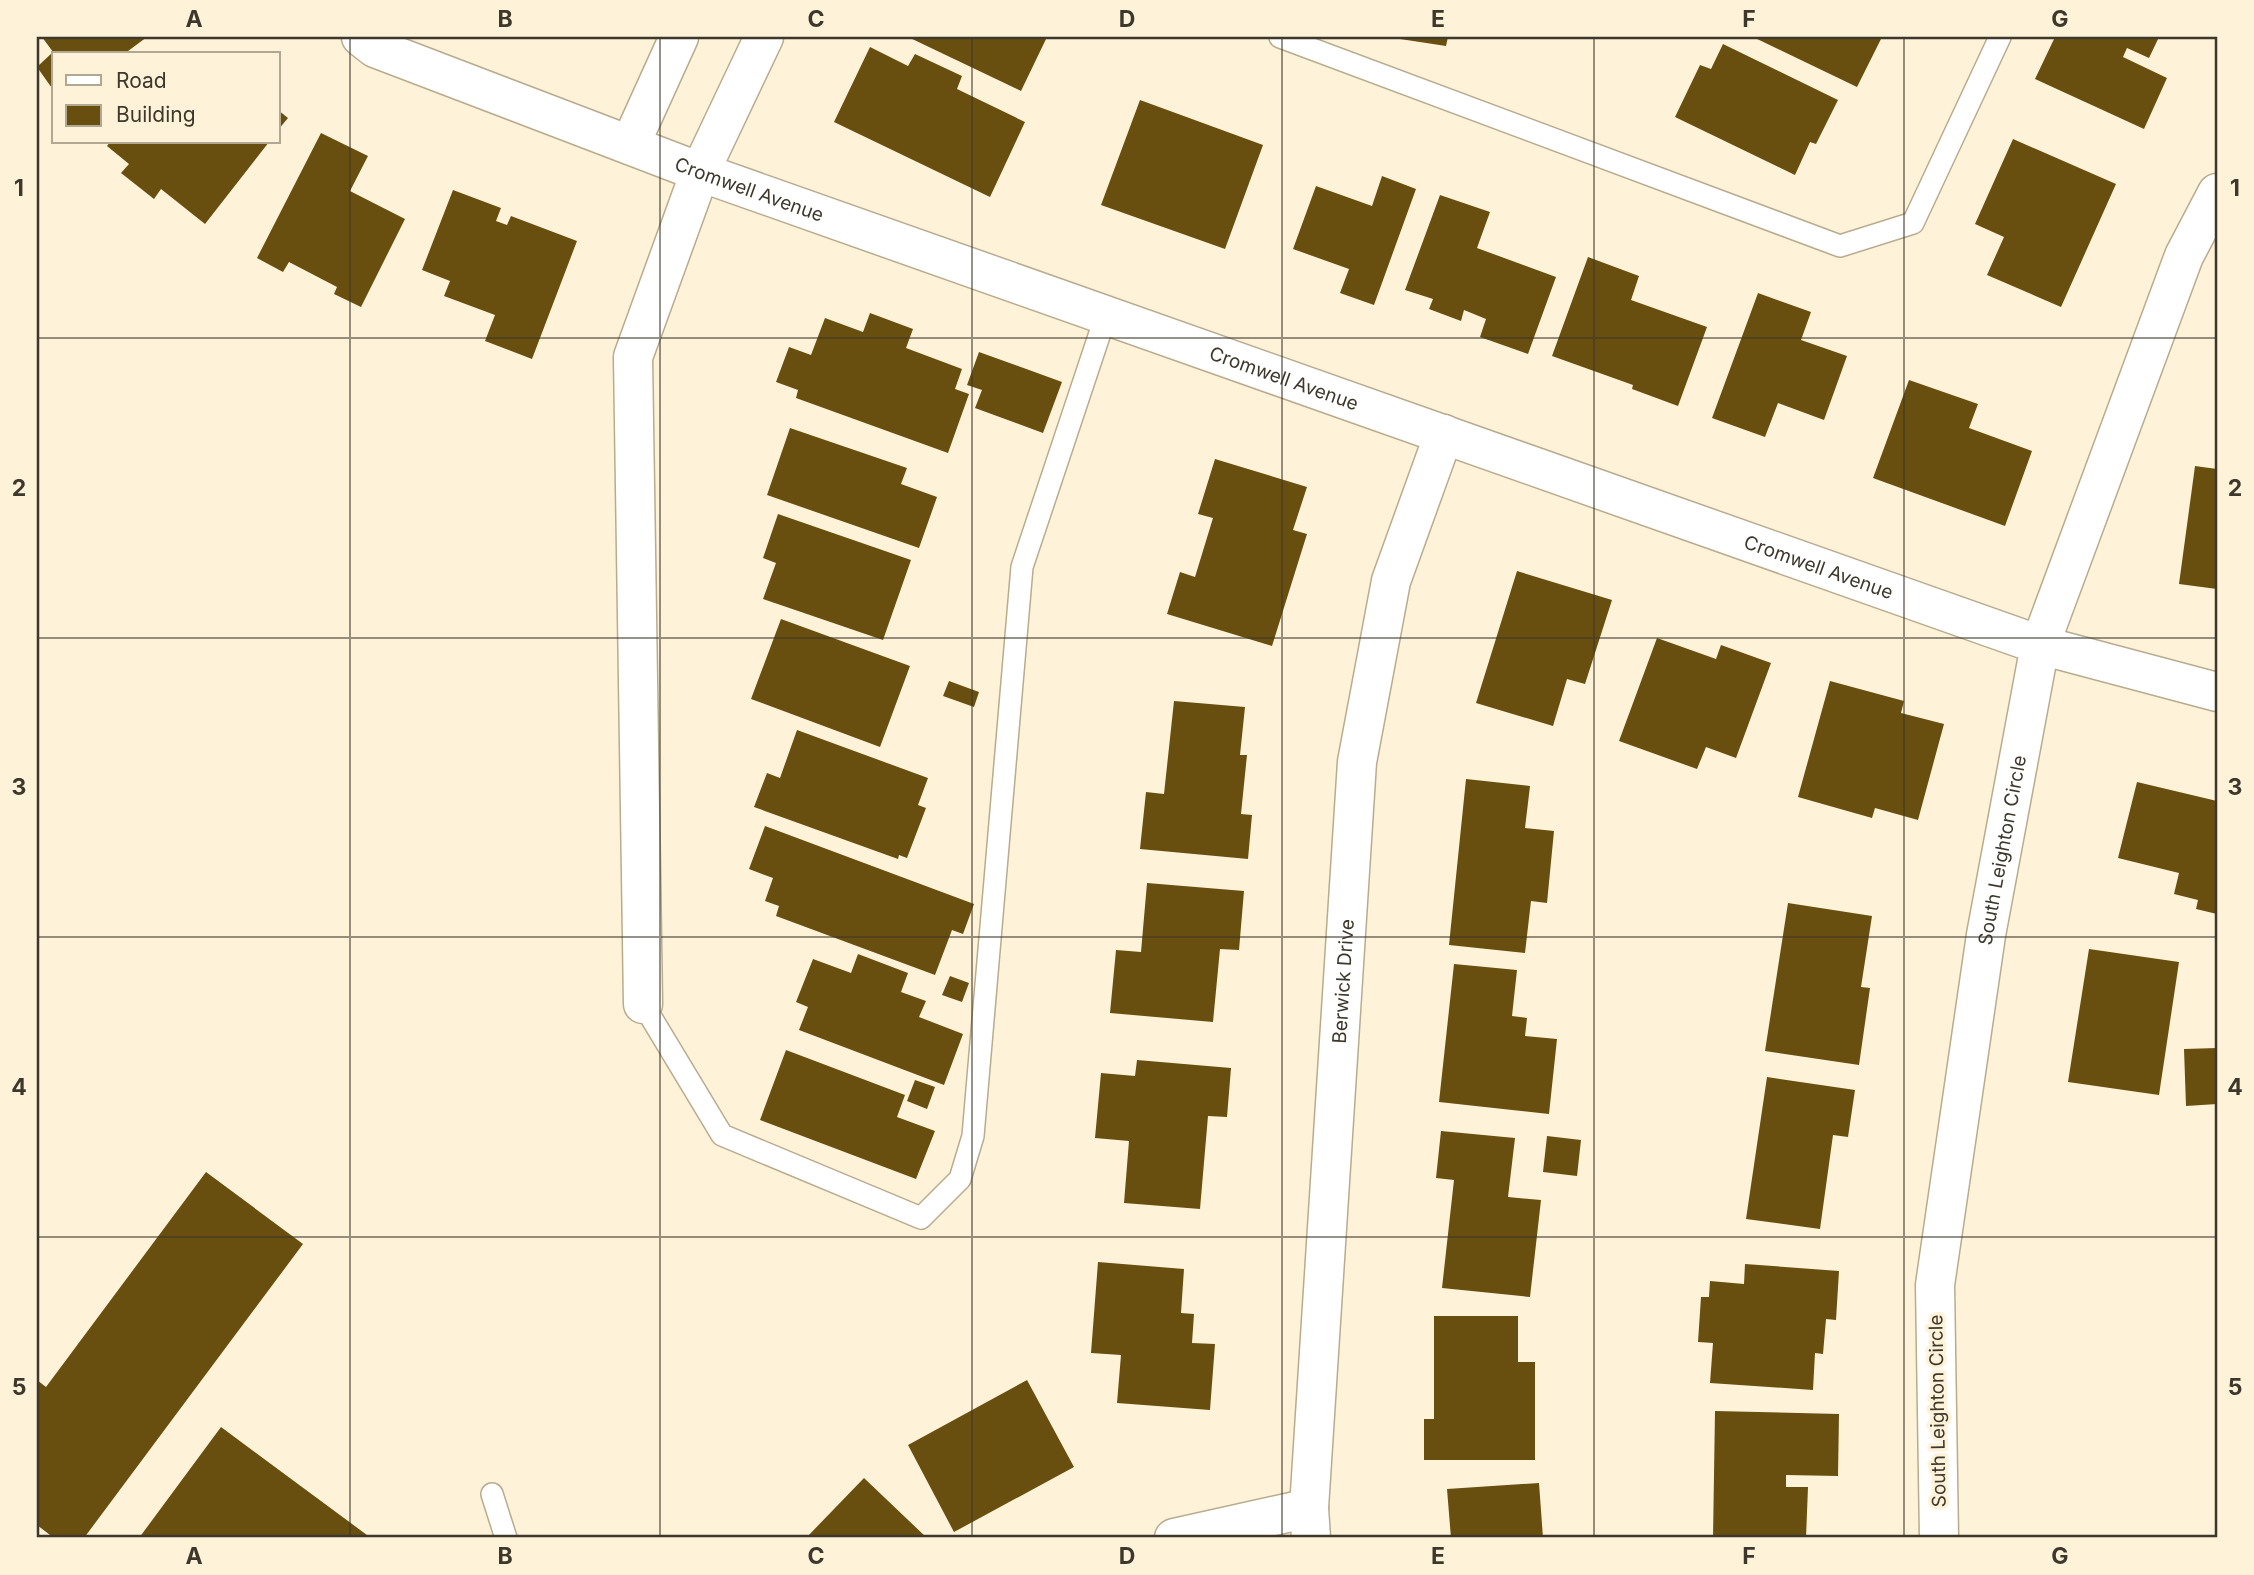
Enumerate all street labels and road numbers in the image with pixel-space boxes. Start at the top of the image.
street label: Cromwell Avenue [672,152,827,227]
street label: Cromwell Avenue [1206,342,1361,416]
street label: Cromwell Avenue [1741,530,1896,604]
street label: South Leighton Circle [1974,753,2031,947]
street label: Berwick Drive [1328,918,1359,1044]
street label: South Leighton Circle [1924,1314,1951,1508]

